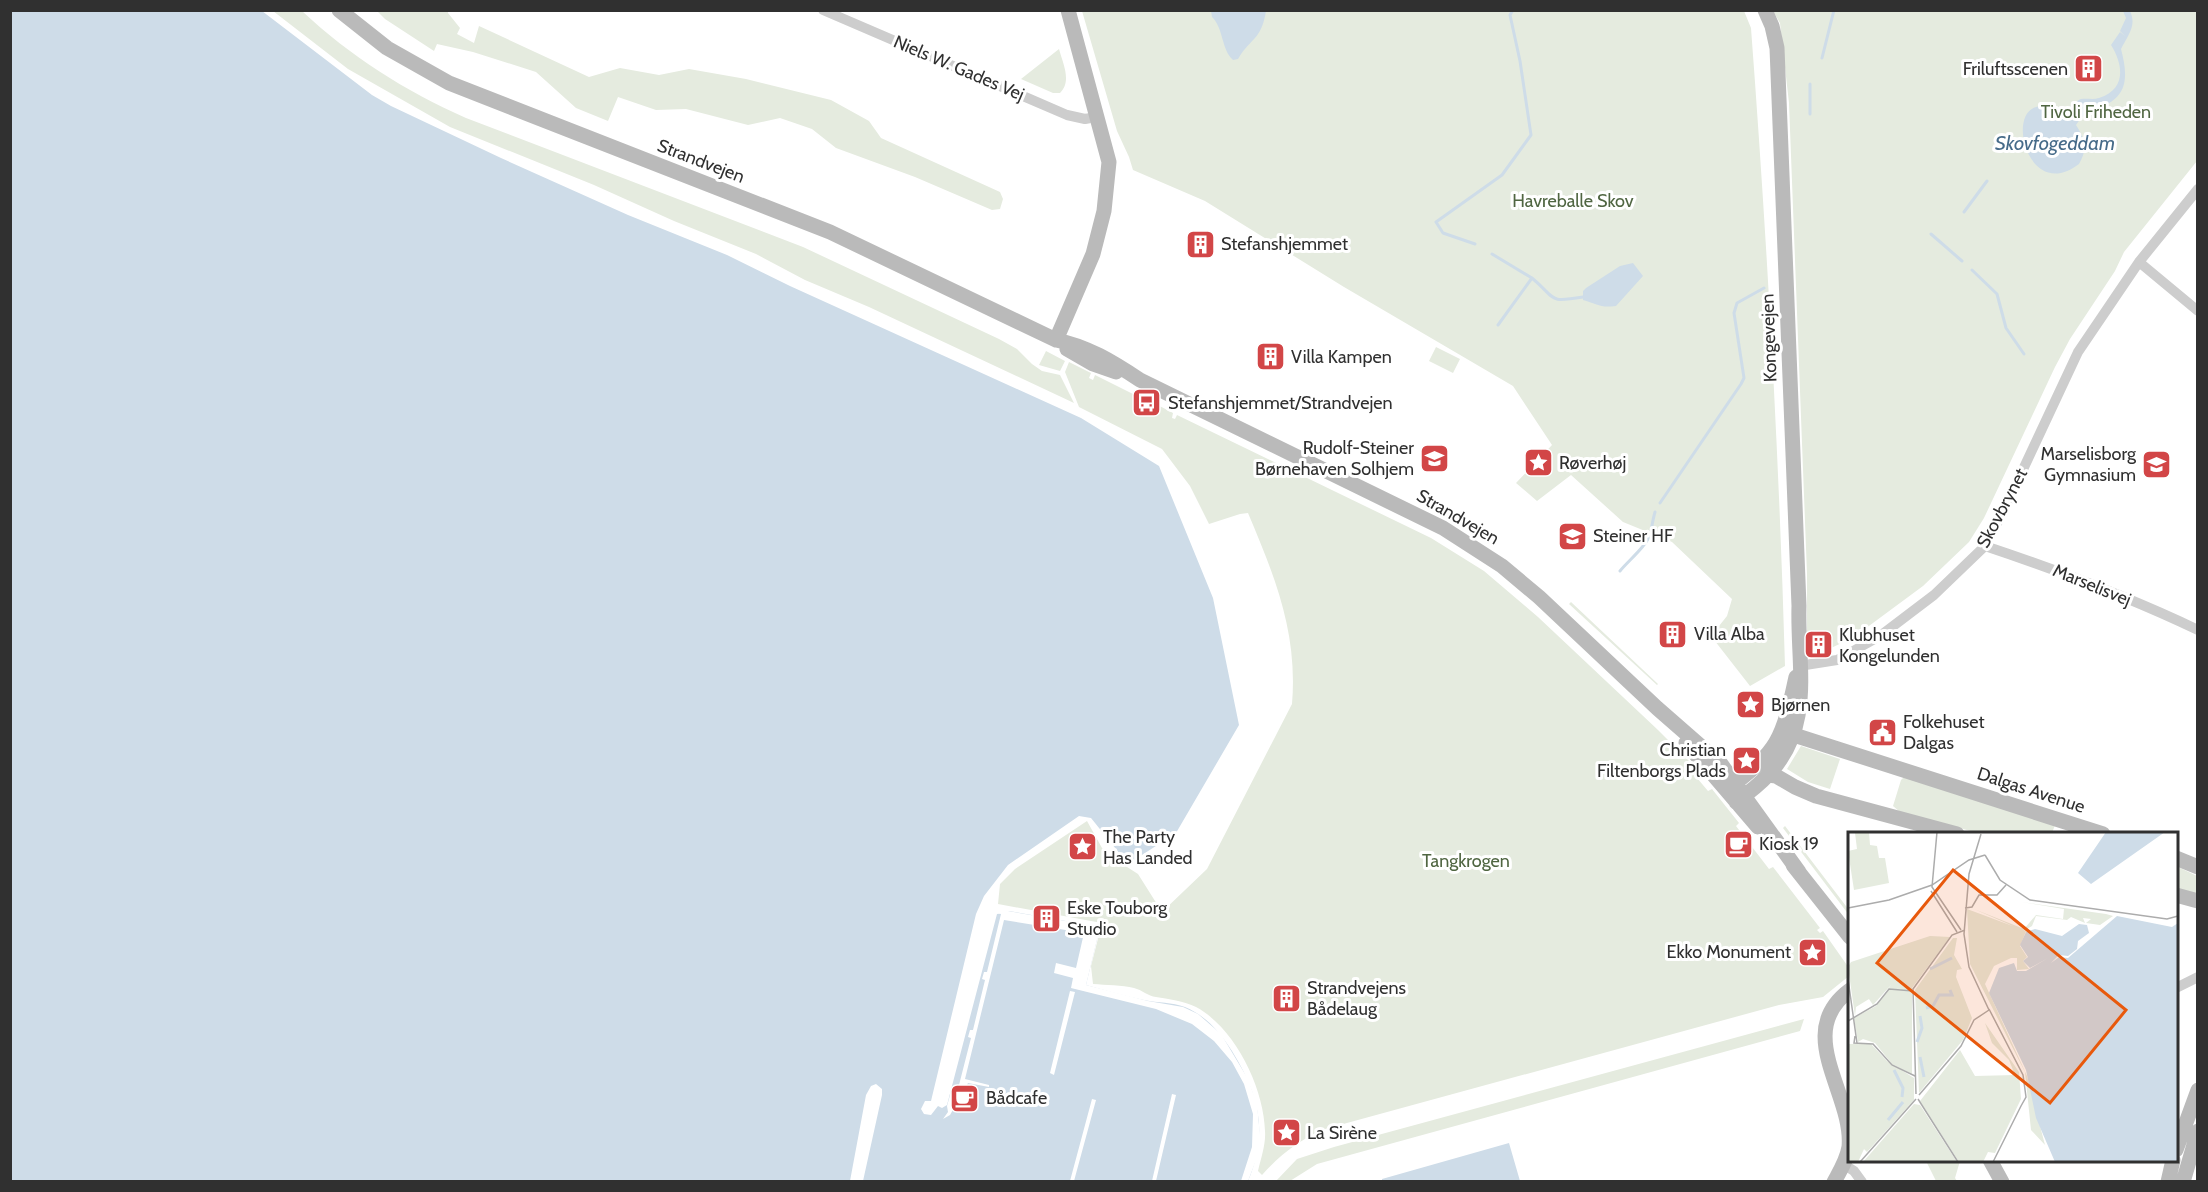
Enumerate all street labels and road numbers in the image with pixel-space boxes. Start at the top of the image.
street label: Niels W. Gades Vej [890,31,1028,105]
street label: Strandvejen [654,134,748,188]
street label: Kongevejen [1756,293,1782,383]
street label: Skovbrynet [1972,465,2032,551]
street label: Strandvejen [1413,485,1503,549]
street label: Marselisvej [2050,559,2134,611]
street label: Dalgas Avenue [1974,762,2088,818]

